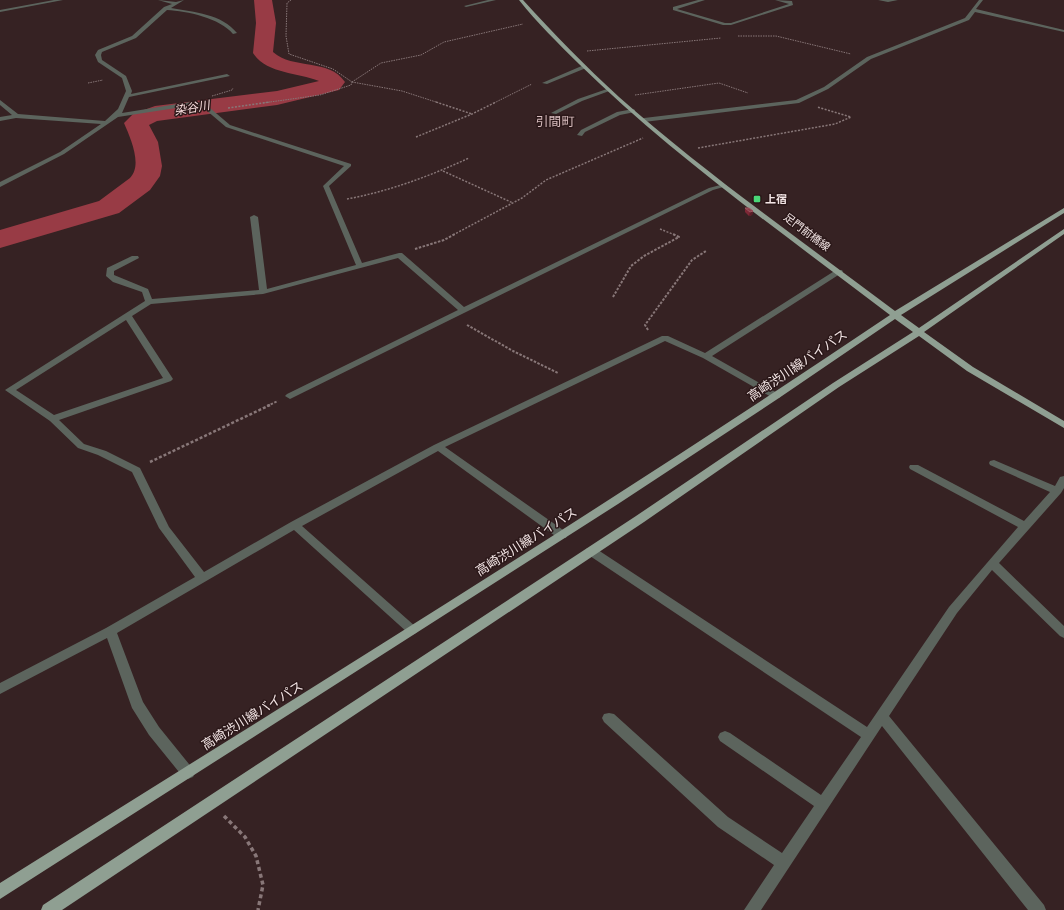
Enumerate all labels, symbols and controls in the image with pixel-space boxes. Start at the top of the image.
water label: 染谷川 [173,96,213,119]
district label: 引間町 [535,112,575,130]
place label: 上宿 [765,191,787,206]
marker: 上宿 [752,194,762,204]
street label: 足門前橋線 [781,209,834,254]
street label: 高崎渋川線バイパス [744,325,850,405]
street label: 高崎渋川線バイパス [472,502,580,580]
street label: 高崎渋川線バイパス [198,676,306,754]

